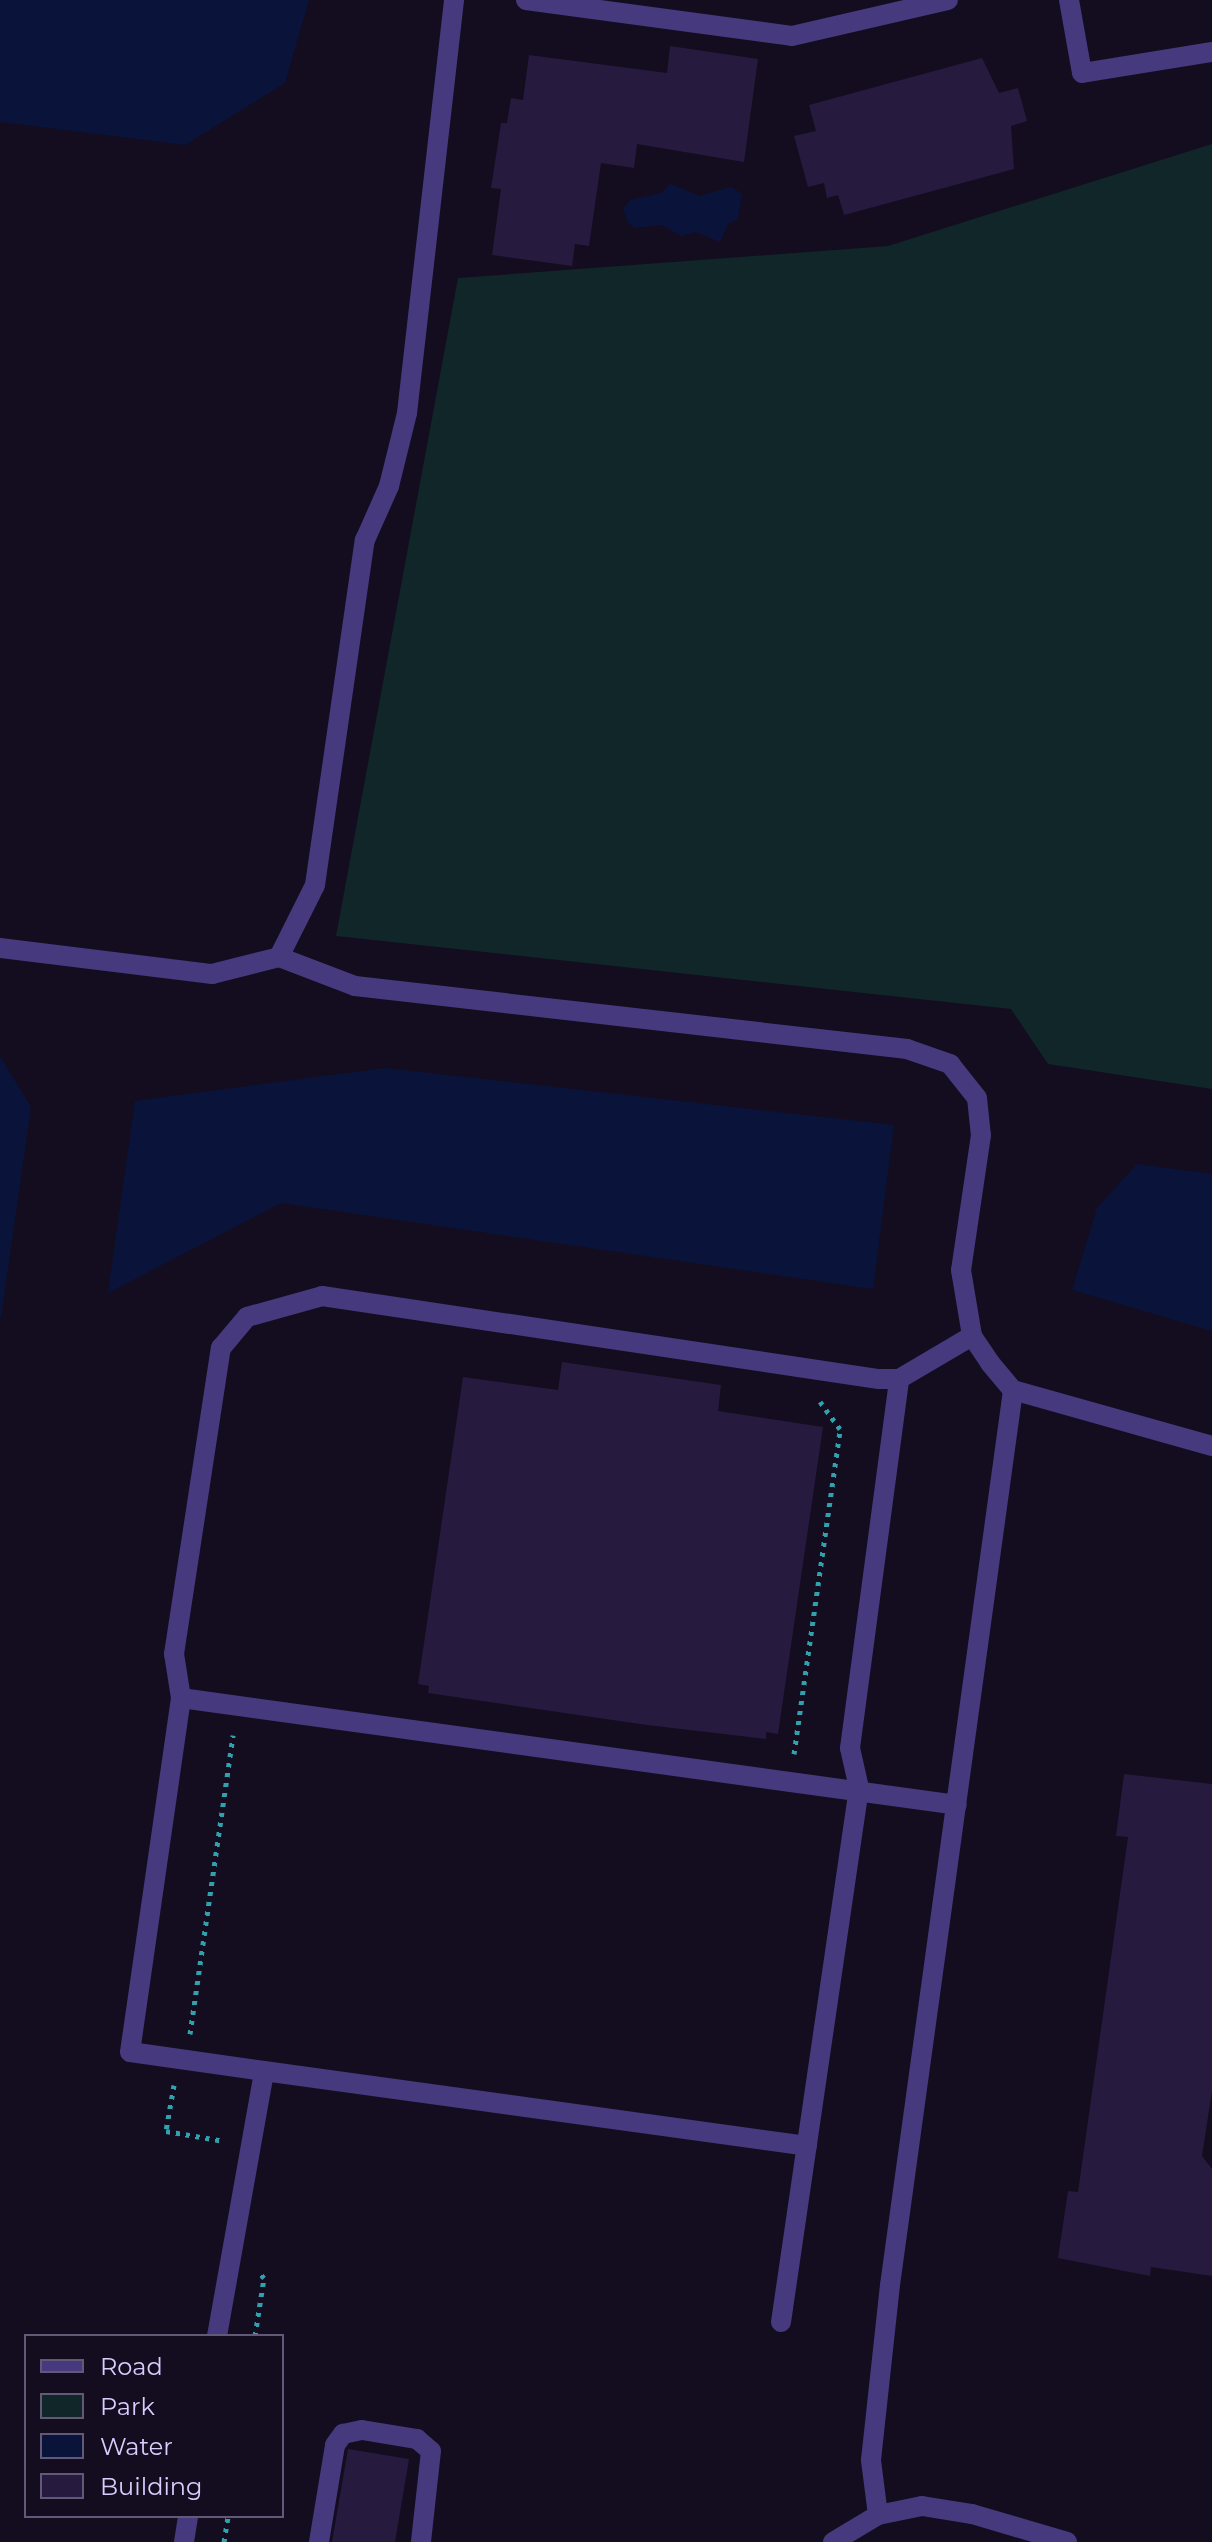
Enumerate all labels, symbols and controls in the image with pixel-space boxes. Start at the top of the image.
legend [24,2334,284,2518]
text: Road [100,2352,163,2381]
text: Park [100,2392,155,2421]
text: Water [100,2432,173,2461]
text: Building [100,2472,203,2501]

